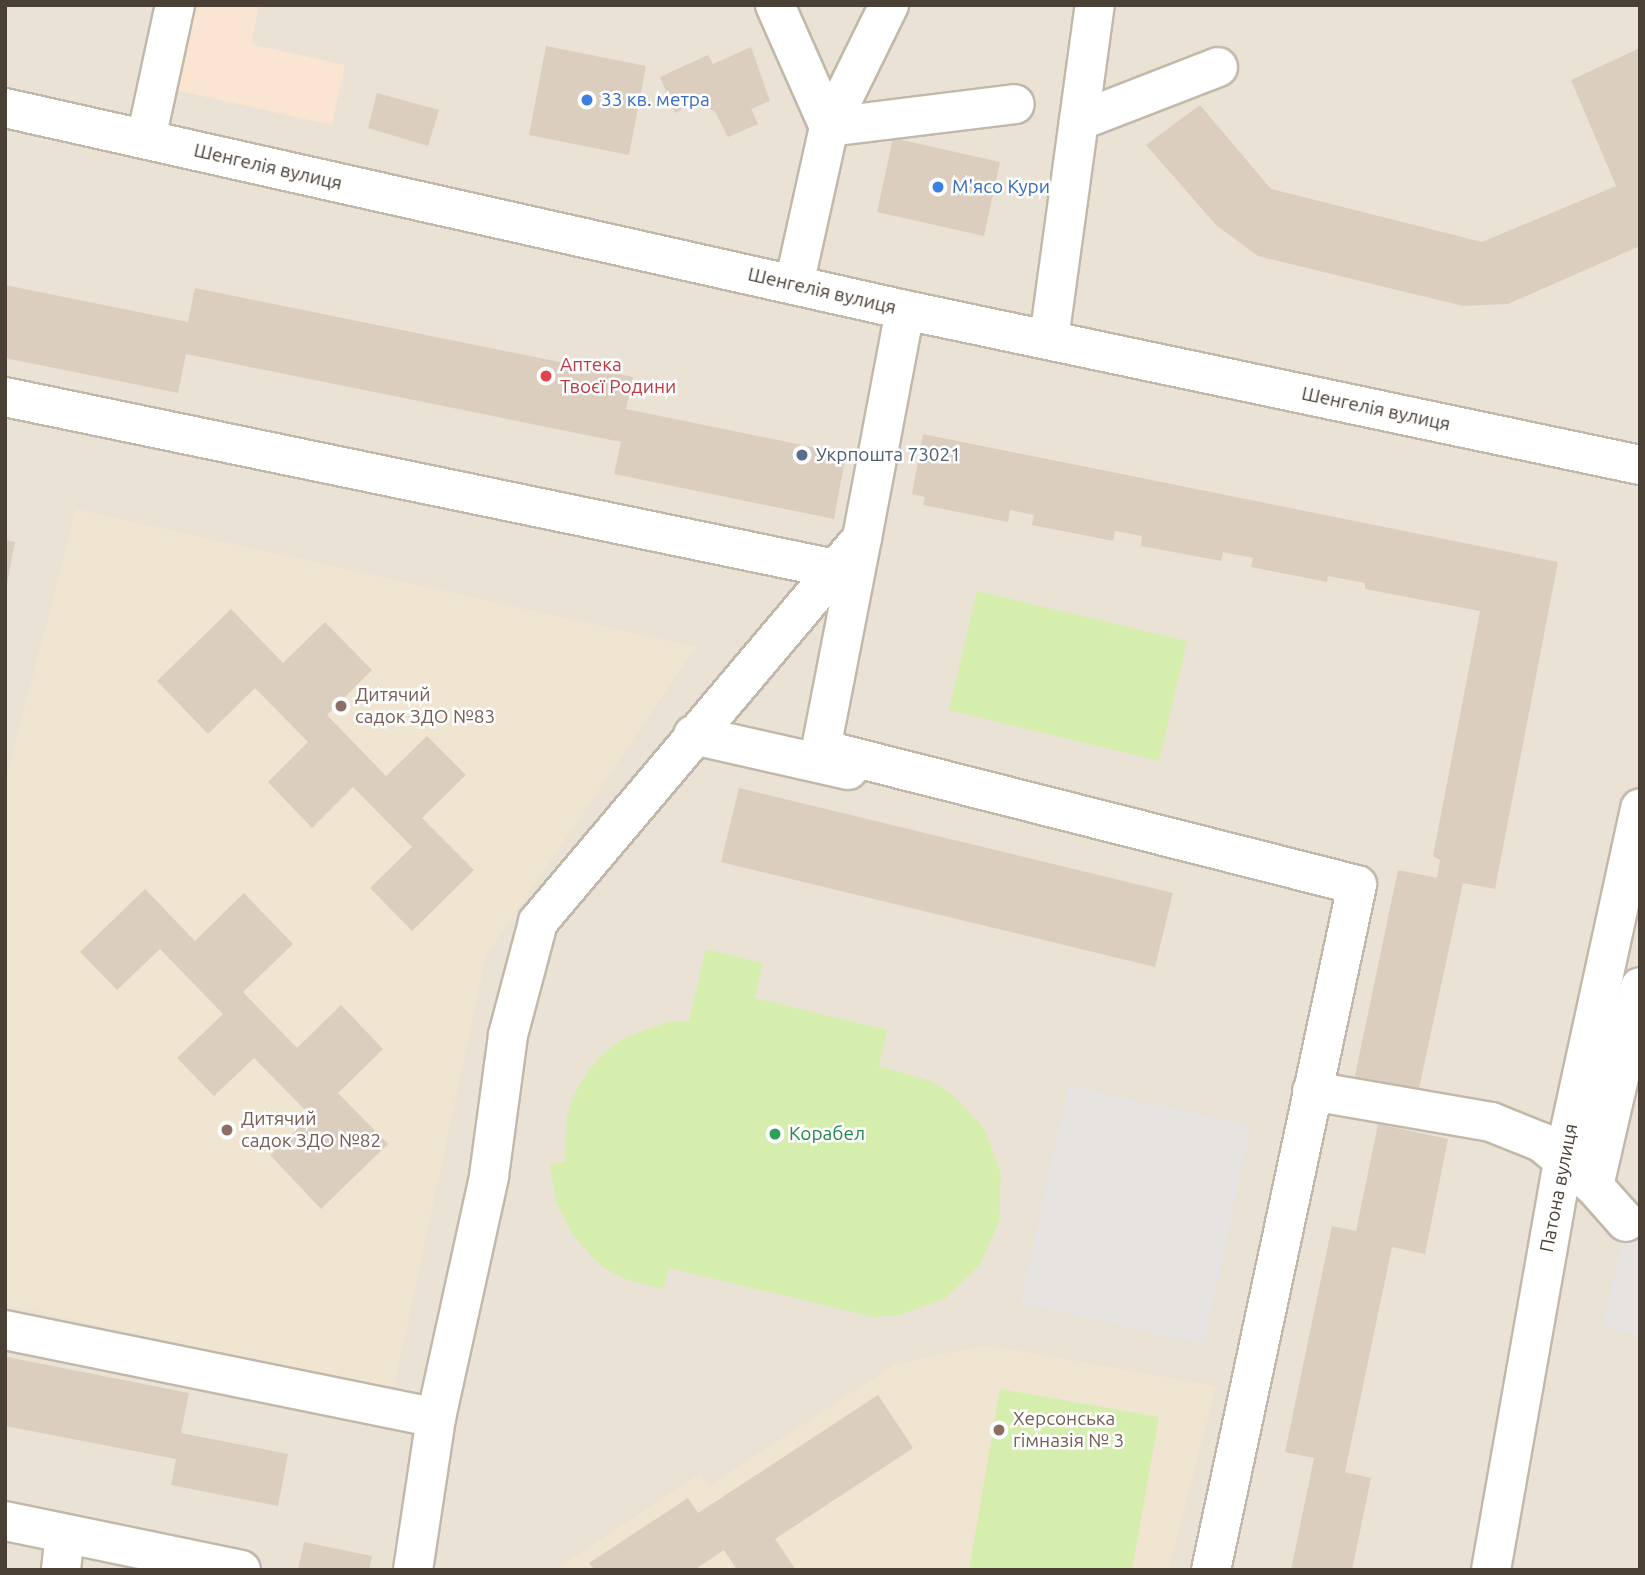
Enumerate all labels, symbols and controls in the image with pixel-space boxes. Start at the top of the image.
place label: 33 кв. метра [601,89,710,111]
marker: 33 кв. метра [579,92,595,108]
street label: Шенгелія вулиця [192,139,344,195]
place label: М'ясо Кури [952,176,1050,198]
marker: М'ясо Кури [930,179,946,195]
street label: Шенгелія вулиця [746,263,898,319]
place label: Аптека Твоєї Родини [560,354,676,398]
marker: Аптека Твоєї Родини [538,368,554,384]
street label: Шенгелія вулиця [1300,382,1452,436]
place label: Укрпошта 73021 [816,444,961,466]
marker: Укрпошта 73021 [794,447,810,463]
place label: Дитячий садок ЗДО №83 [355,684,495,728]
marker: Дитячий садок ЗДО №83 [333,698,349,714]
place label: Дитячий садок ЗДО №82 [241,1108,381,1152]
marker: Дитячий садок ЗДО №82 [219,1122,235,1138]
street label: Патона вулиця [1535,1122,1583,1254]
place label: Корабел [789,1123,865,1145]
marker: Корабел [767,1126,783,1142]
place label: Херсонська гімназія № 3 [1013,1408,1124,1452]
marker: Херсонська гімназія № 3 [991,1422,1007,1438]

